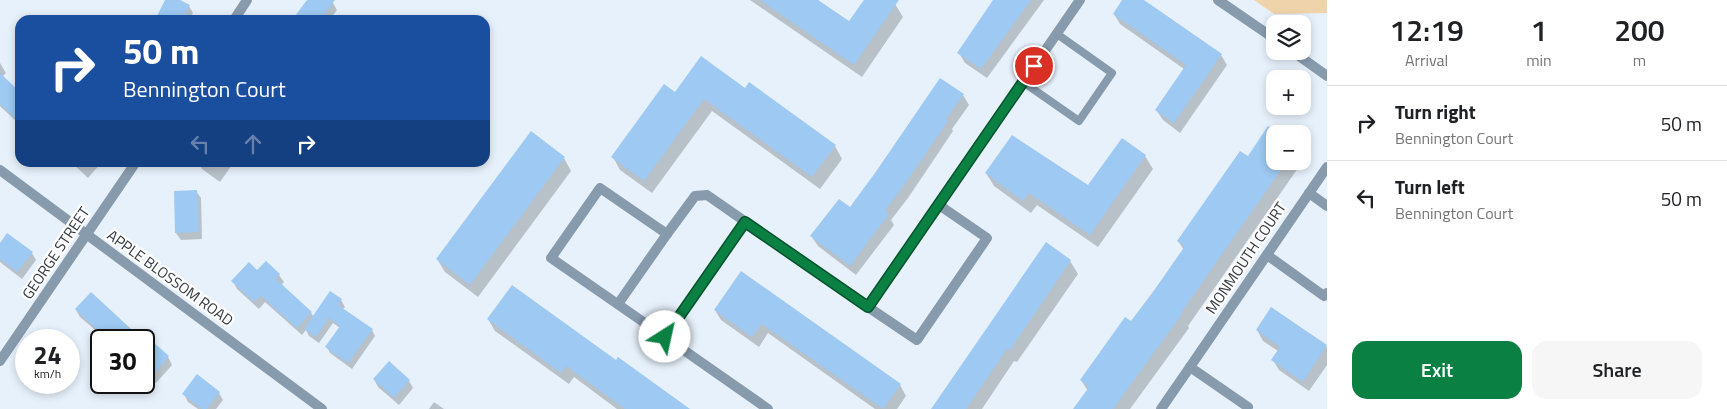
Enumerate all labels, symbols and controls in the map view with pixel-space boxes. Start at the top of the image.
text: 12:19 [1389,7,1464,53]
text: 1 [1531,7,1547,53]
text: 200 [1614,7,1665,53]
map controls [1266,15,1311,170]
button: layers [1266,15,1311,60]
text: 50 m [123,24,199,78]
icon: right [40,35,105,100]
pin [1013,45,1055,87]
text: Arrival [1405,48,1448,72]
text: min [1526,48,1552,72]
text: m [1633,48,1646,72]
icon: arrive [1020,52,1048,80]
button: + [1266,70,1311,115]
text: Bennington Court [123,72,286,106]
text: Turn right [1395,97,1476,126]
icon: right [1352,109,1380,137]
text: 50 m [1661,109,1702,138]
button: − [1266,125,1311,170]
text: Bennington Court [1395,126,1513,150]
icon: left [186,130,214,158]
icon: ahead [239,130,267,158]
icon: right [292,130,320,158]
text: Turn left [1395,172,1465,201]
icon: left [1352,184,1380,212]
text: 50 m [1661,184,1702,213]
street label: MONMOUTH COURT [1200,197,1292,318]
text: Bennington Court [1395,201,1513,225]
street label: GEORGE STREET [16,202,95,304]
street label: APPLE BLOSSOM ROAD [102,224,238,331]
position arrow [638,310,690,362]
speed limit sign: 30 [90,329,155,394]
text: 24 [33,336,62,374]
button: Exit [1352,341,1522,399]
button: Share [1532,341,1702,399]
text: km/h [34,364,61,383]

